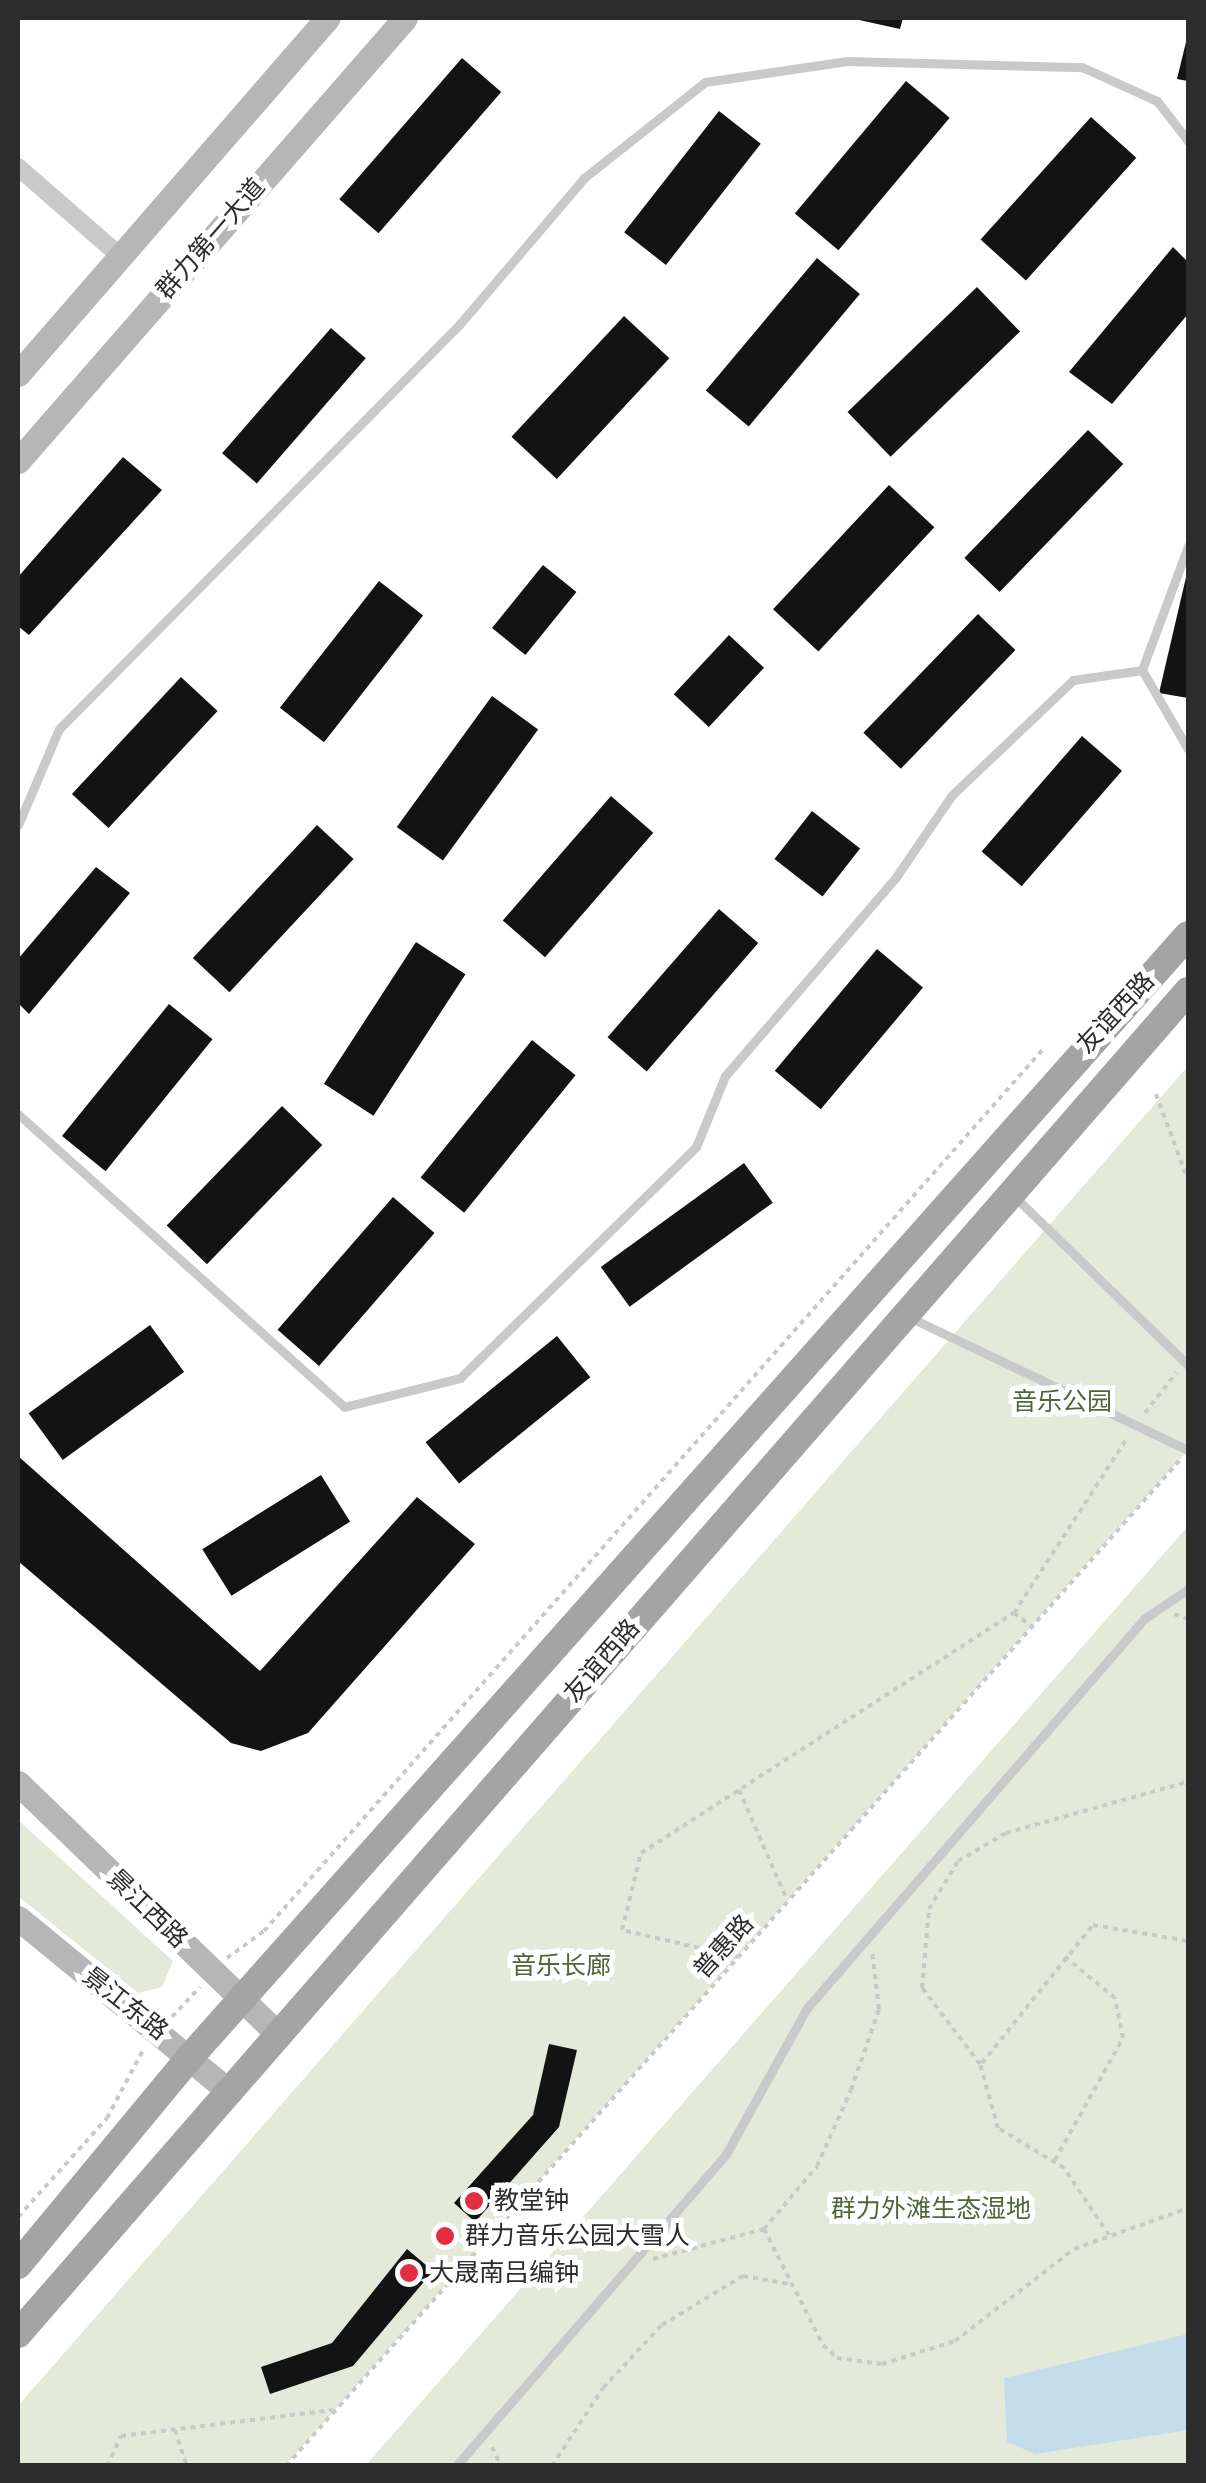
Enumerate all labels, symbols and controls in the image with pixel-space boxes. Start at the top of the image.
street label: 群力第一大道 [150,173,272,305]
street label: 友谊西路 [1071,966,1161,1060]
park label: 音乐公园 [1012,1387,1112,1417]
street label: 友谊西路 [558,1613,646,1709]
street label: 景江西路 [101,1863,193,1955]
street label: 普惠路 [688,1909,760,1985]
park label: 音乐长廊 [511,1951,611,1981]
street label: 景江东路 [76,1961,174,2047]
place label: 教堂钟 [494,2186,569,2216]
marker: 教堂钟 [463,2190,485,2212]
park label: 群力外滩生态湿地 [831,2194,1031,2224]
place label: 群力音乐公园大雪人 [465,2221,690,2251]
marker: 群力音乐公园大雪人 [434,2225,456,2247]
place label: 大晟南吕编钟 [429,2258,579,2288]
marker: 大晟南吕编钟 [398,2262,420,2284]

